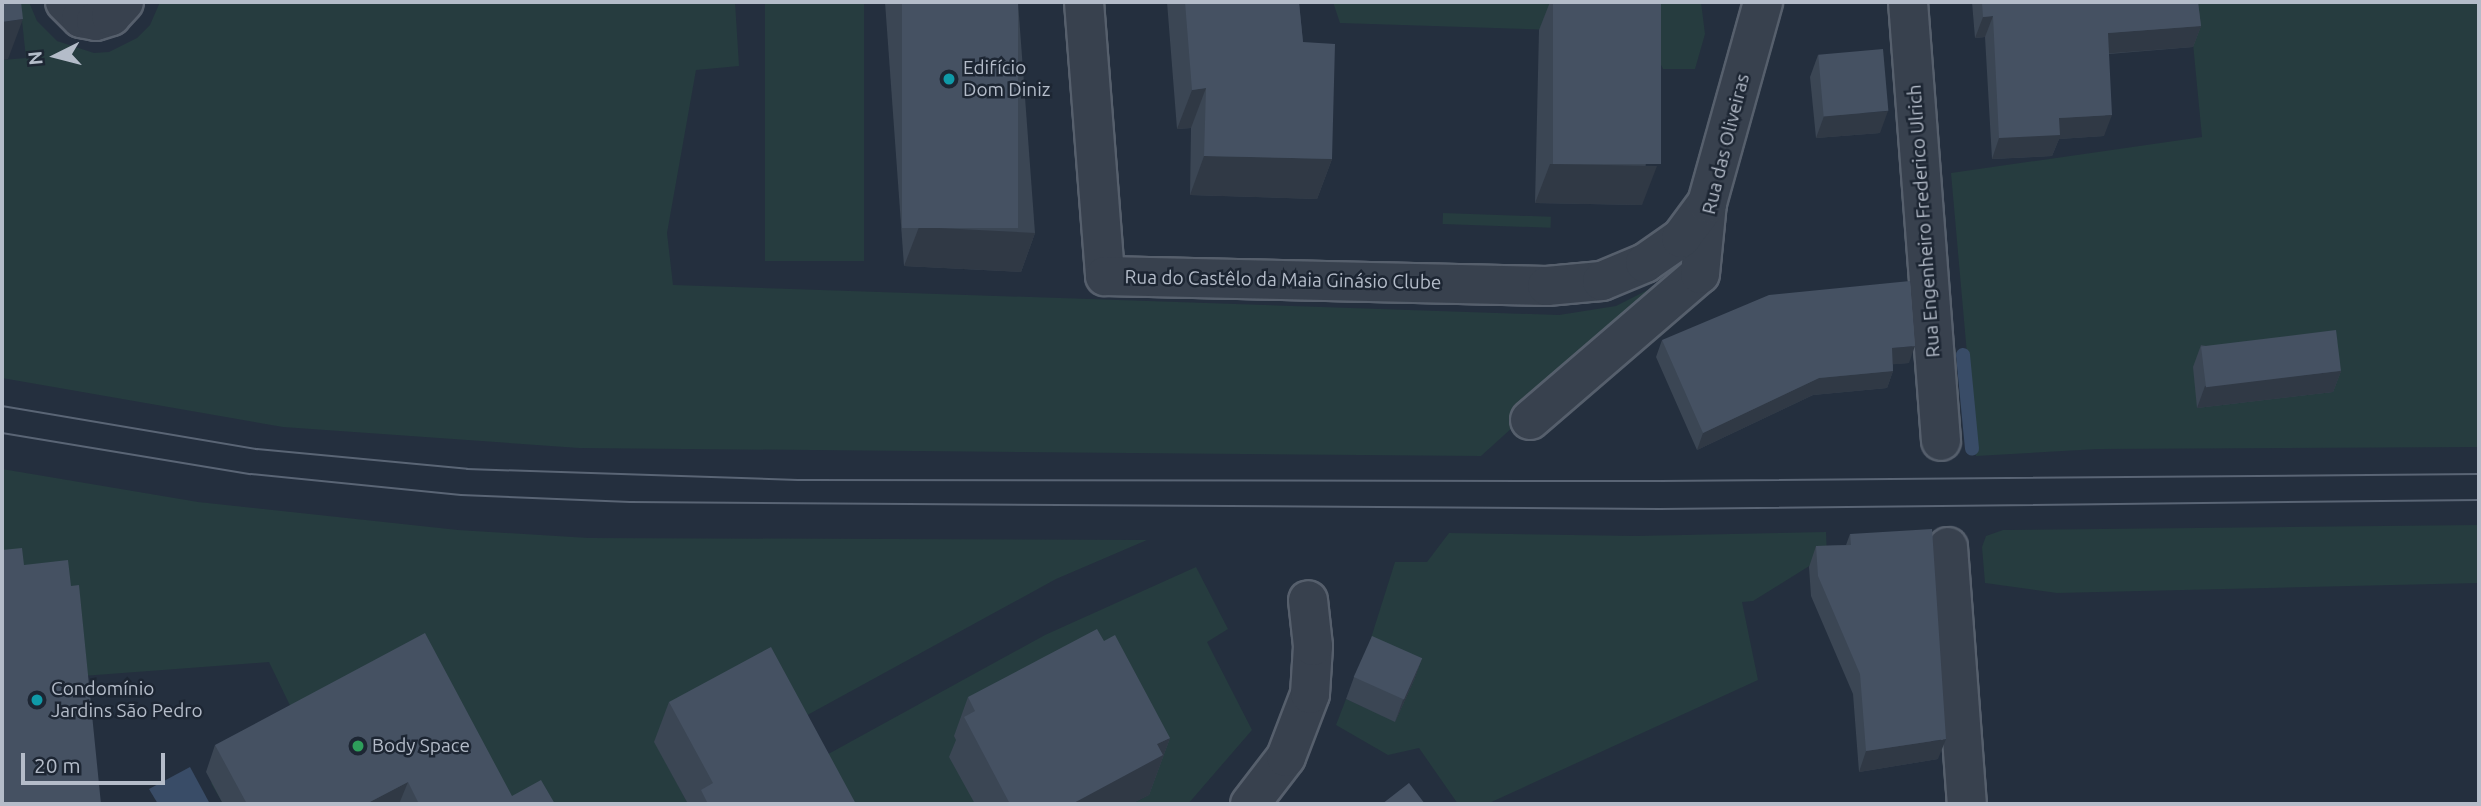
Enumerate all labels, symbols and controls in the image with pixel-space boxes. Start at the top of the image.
north arrow [21,21,91,91]
text: N [23,50,47,66]
place label: Edifício Dom Diniz [963,57,1051,101]
marker: Edifício Dom Diniz [941,71,957,87]
street label: Rua das Oliveiras [1698,71,1754,217]
street label: Rua Engenheiro Frederico Ulrich [1903,84,1945,358]
street label: Rua do Castêlo da Maia Ginásio Clube [1124,266,1442,294]
place label: Condomínio Jardins São Pedro [51,678,203,722]
marker: Condomínio Jardins São Pedro [29,692,45,708]
place label: Body Space [372,735,470,757]
marker: Body Space [350,738,366,754]
scale bar [24,740,168,784]
text: 20 m [34,753,81,777]

